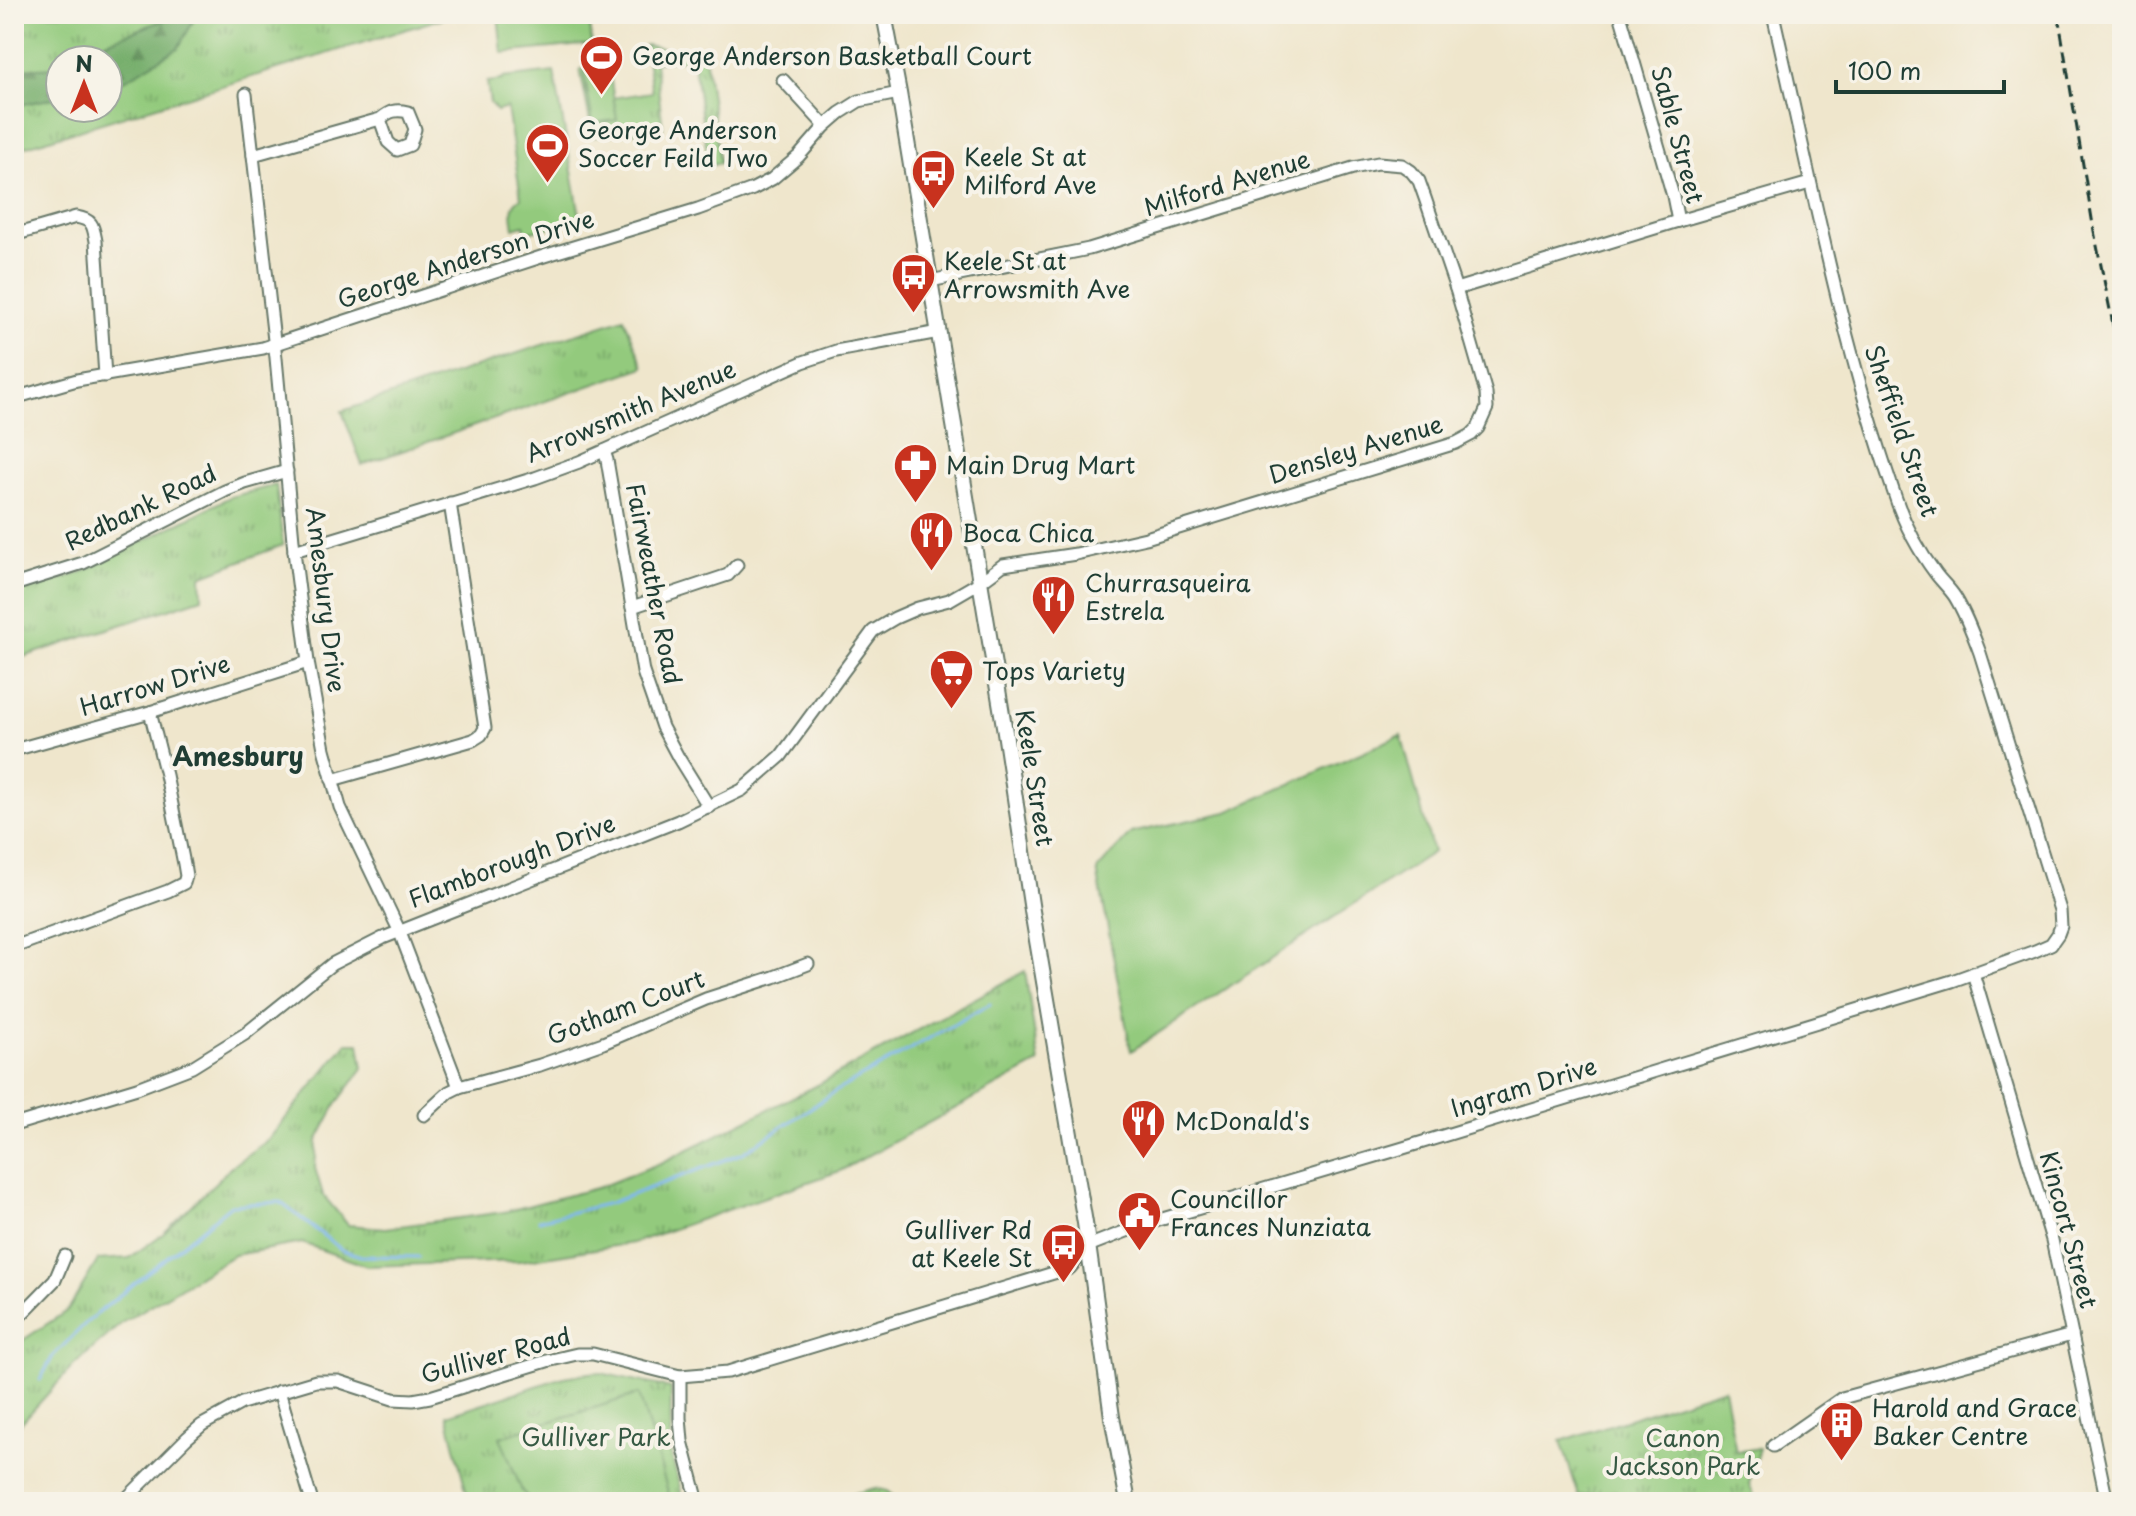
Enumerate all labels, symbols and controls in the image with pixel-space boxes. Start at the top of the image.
sports icon: George Anderson Basketball Court [577,33,625,96]
place label: George Anderson Basketball Court [632,37,1032,73]
north arrow [44,44,124,124]
scale bar [1836,44,2004,94]
text: N [75,46,93,79]
text: 100 m [1848,52,1921,88]
street label: Sable Street [1643,62,1715,207]
place label: George Anderson Soccer Feild Two [578,111,778,175]
sports icon: George Anderson Soccer Feild Two [523,121,571,184]
place label: Keele St at Milford Ave [964,138,1097,202]
street label: Milford Avenue [1139,140,1314,224]
bus stop icon: Keele St at Milford Ave [909,148,957,211]
street label: George Anderson Drive [332,200,598,317]
place label: Keele St at Arrowsmith Ave [944,242,1130,306]
bus stop icon: Keele St at Arrowsmith Ave [889,252,937,315]
street label: Sheffield Street [1857,339,1949,521]
street label: Arrowsmith Avenue [520,350,741,471]
street label: Densley Avenue [1264,405,1447,492]
pharmacy icon: Main Drug Mart [891,442,939,505]
place label: Main Drug Mart [946,446,1136,482]
street label: Redbank Road [58,454,222,559]
street label: Fairweather Road [618,480,692,687]
street label: Amesbury Drive [298,505,356,694]
restaurant icon: Boca Chica [907,510,955,573]
place label: Boca Chica [962,514,1094,550]
place label: Churrasqueira Estrela [1085,564,1251,628]
restaurant icon: Churrasqueira Estrela [1030,574,1078,637]
street label: Harrow Drive [75,644,234,724]
supermarket icon: Tops Variety [927,648,975,711]
place label: Tops Variety [982,652,1126,688]
street label: Keele Street [1007,707,1065,849]
district label: Amesbury [172,736,304,775]
street label: Flamborough Drive [403,804,620,916]
street label: Gotham Court [541,959,709,1053]
street label: Ingram Drive [1446,1047,1601,1125]
restaurant icon: McDonald's [1120,1098,1168,1161]
place label: McDonald's [1175,1102,1310,1138]
street label: Kincort Street [2032,1147,2108,1312]
place label: Councillor Frances Nunziata [1170,1180,1371,1244]
public building icon: Councillor Frances Nunziata [1115,1190,1163,1253]
place label: Gulliver Rd at Keele St [905,1211,1032,1275]
bus stop icon: Gulliver Rd at Keele St [1039,1221,1087,1284]
street label: Gulliver Road [417,1317,574,1391]
place label: Harold and Grace Baker Centre [1872,1389,2077,1453]
building icon: Harold and Grace Baker Centre [1817,1399,1865,1462]
park label: Gulliver Park [521,1418,671,1454]
park label: Canon Jackson Park [1606,1419,1760,1483]

